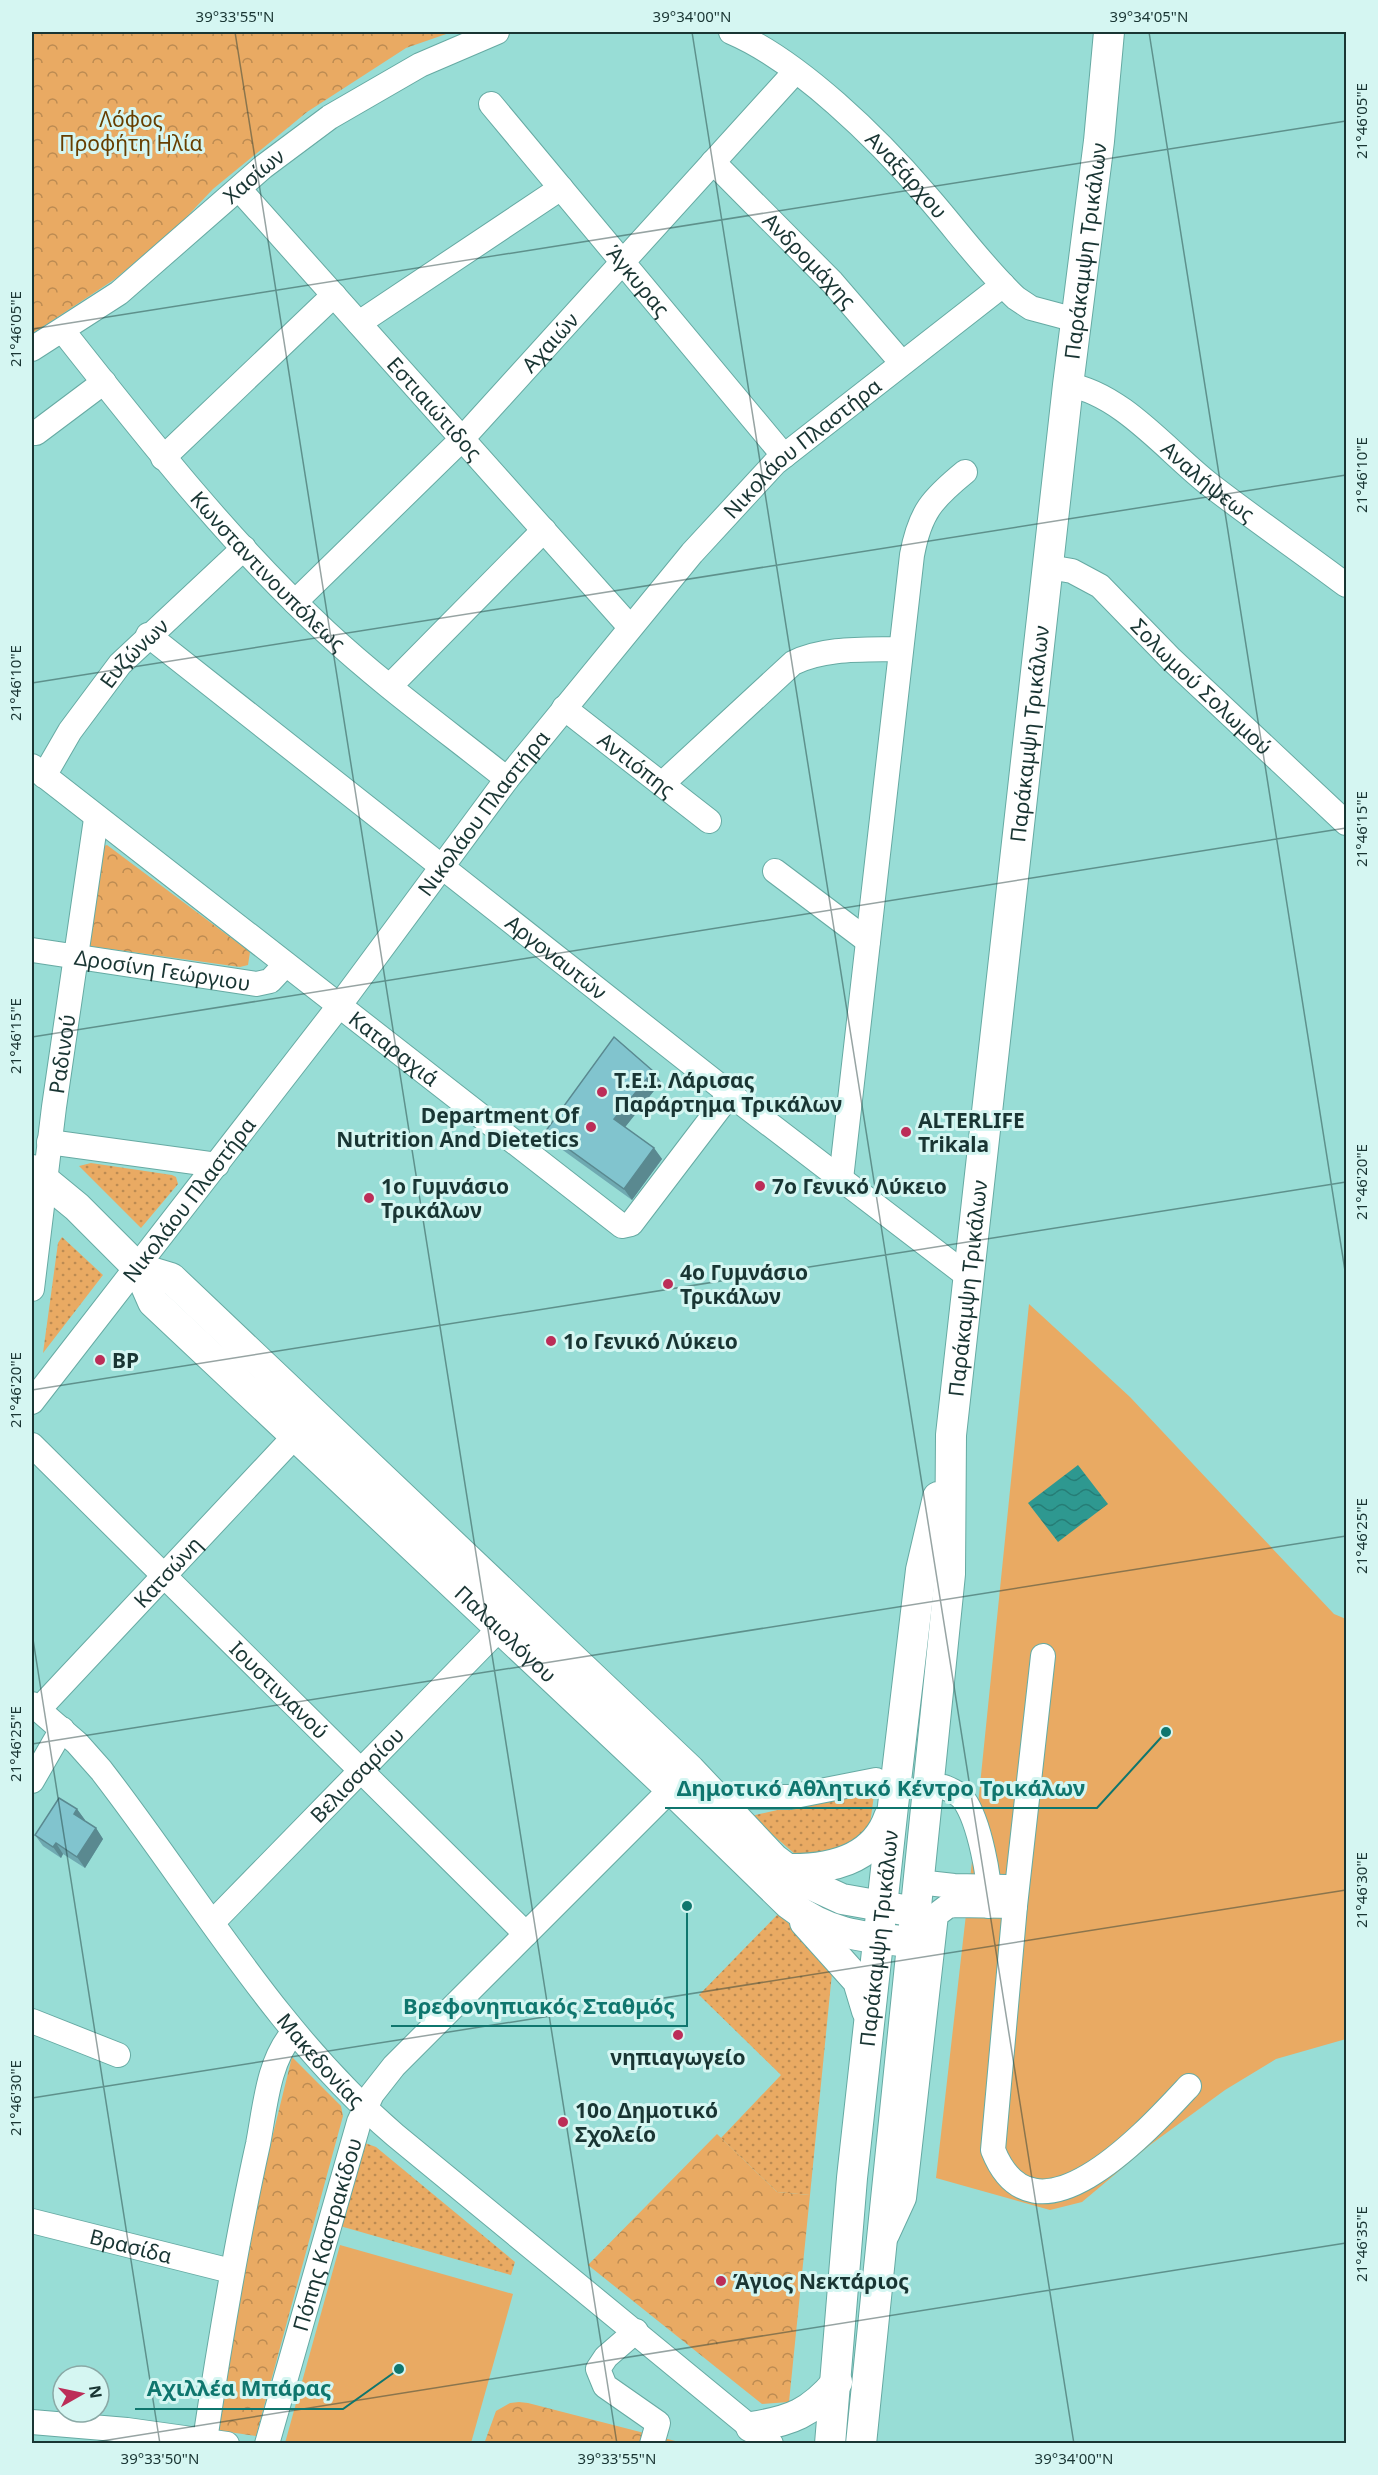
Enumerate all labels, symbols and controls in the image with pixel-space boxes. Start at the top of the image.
text: 39°33'55"N [196,6,274,26]
text: 39°34'00"N [653,6,731,26]
text: 39°34'05"N [1110,6,1188,26]
text: 21°46'05"E [1351,83,1371,159]
park label: Λόφος Προφήτη Ηλία [59,105,203,157]
street label: Αναξάρχου [860,125,954,224]
street label: Παράκαμψη Τρικάλων [1057,141,1113,361]
street label: Χασίων [217,142,290,210]
street label: Ανδρομάχης [757,206,863,314]
street label: Άγκυρας [600,239,676,322]
text: 21°46'05"E [5,291,25,367]
street label: Αχαιών [515,306,584,378]
street label: Εστιαιώτιδος [381,351,488,466]
street label: Νικολάου Πλαστήρα [717,372,887,524]
street label: Αναλήψεως [1155,435,1261,528]
text: 21°46'10"E [1351,437,1371,513]
street label: Κωνσταντινουπόλεως [184,485,352,657]
street label: Ευζώνων [93,612,174,694]
street label: Σολωμού Σολωμού [1125,612,1278,761]
street label: Παράκαμψη Τρικάλων [1003,624,1055,844]
text: 21°46'10"E [5,645,25,721]
street label: Νικολάου Πλαστήρα [411,724,555,902]
street label: Αντιόπης [592,726,681,803]
text: 21°46'15"E [1351,791,1371,867]
street label: Αργοναυτών [500,908,613,1006]
street label: Δροσίνη Γεώργιου [73,943,252,997]
text: 21°46'15"E [5,998,25,1074]
street label: Καταραχιά [343,1004,445,1092]
street label: Ραδινού [42,1012,81,1096]
place label: Τ.Ε.Ι. Λάρισας Παράρτημα Τρικάλων [614,1066,842,1118]
marker: Τ.Ε.Ι. Λάρισας Παράρτημα Τρικάλων [595,1085,609,1099]
place label: Department Of Nutrition And Dietetics [336,1101,581,1153]
place label: ALTERLIFE Trikala [918,1106,1025,1158]
street label: Νικολάου Πλαστήρα [116,1112,262,1288]
marker: Department Of Nutrition And Dietetics [584,1120,598,1134]
marker: ALTERLIFE Trikala [899,1125,913,1139]
text: 21°46'20"E [1351,1144,1371,1220]
place label: 1ο Γυμνάσιο Τρικάλων [381,1172,509,1224]
place label: 7ο Γενικό Λύκειο [772,1172,947,1200]
street label: Παράκαμψη Τρικάλων [941,1178,993,1398]
marker: 7ο Γενικό Λύκειο [753,1179,767,1193]
marker: 1ο Γυμνάσιο Τρικάλων [362,1191,376,1205]
place label: 4ο Γυμνάσιο Τρικάλων [680,1258,808,1310]
marker: 4ο Γυμνάσιο Τρικάλων [661,1277,675,1291]
place label: 1ο Γενικό Λύκειο [563,1327,738,1355]
marker: 1ο Γενικό Λύκειο [544,1334,558,1348]
place label: BP [112,1346,139,1374]
text: 21°46'20"E [5,1352,25,1428]
marker: BP [93,1353,107,1367]
text: 21°46'25"E [1351,1498,1371,1574]
street label: Κατσώνη [127,1530,208,1614]
street label: Παλαιολόγου [449,1579,563,1688]
street label: Ιουστινιανού [224,1635,335,1745]
text: 21°46'25"E [5,1706,25,1782]
street label: Βελισσαρίου [304,1721,410,1829]
callout: Δημοτικό Αθλητικό Κέντρο Τρικάλων [665,1768,1097,1808]
text: Δημοτικό Αθλητικό Κέντρο Τρικάλων [677,1772,1085,1802]
street label: Παράκαμψη Τρικάλων [853,1828,904,2048]
text: 21°46'30"E [1351,1852,1371,1928]
callout: Βρεφονηπιακός Σταθμός [391,1986,687,2026]
text: Βρεφονηπιακός Σταθμός [403,1990,675,2020]
street label: Μακεδονίας [271,2007,371,2114]
marker: νηπιαγωγείο [671,2028,685,2042]
place label: νηπιαγωγείο [610,2043,746,2071]
text: 21°46'30"E [5,2060,25,2136]
place label: 10ο Δημοτικό Σχολείο [575,2096,718,2148]
marker: 10ο Δημοτικό Σχολείο [556,2115,570,2129]
street label: Πόπης Καστρακίδου [286,2134,368,2335]
text: 21°46'35"E [1351,2206,1371,2282]
street label: Βρασίδα [87,2222,175,2270]
place label: Άγιος Νεκτάριος [733,2267,909,2295]
marker: Άγιος Νεκτάριος [714,2274,728,2288]
north arrow [51,2364,111,2424]
callout: Αχιλλέα Μπάρας [135,2369,343,2409]
text: Αχιλλέα Μπάρας [147,2372,331,2402]
text: N [84,2384,108,2400]
text: 39°33'50"N [121,2448,199,2468]
text: 39°33'55"N [578,2448,656,2468]
text: 39°34'00"N [1035,2448,1113,2468]

